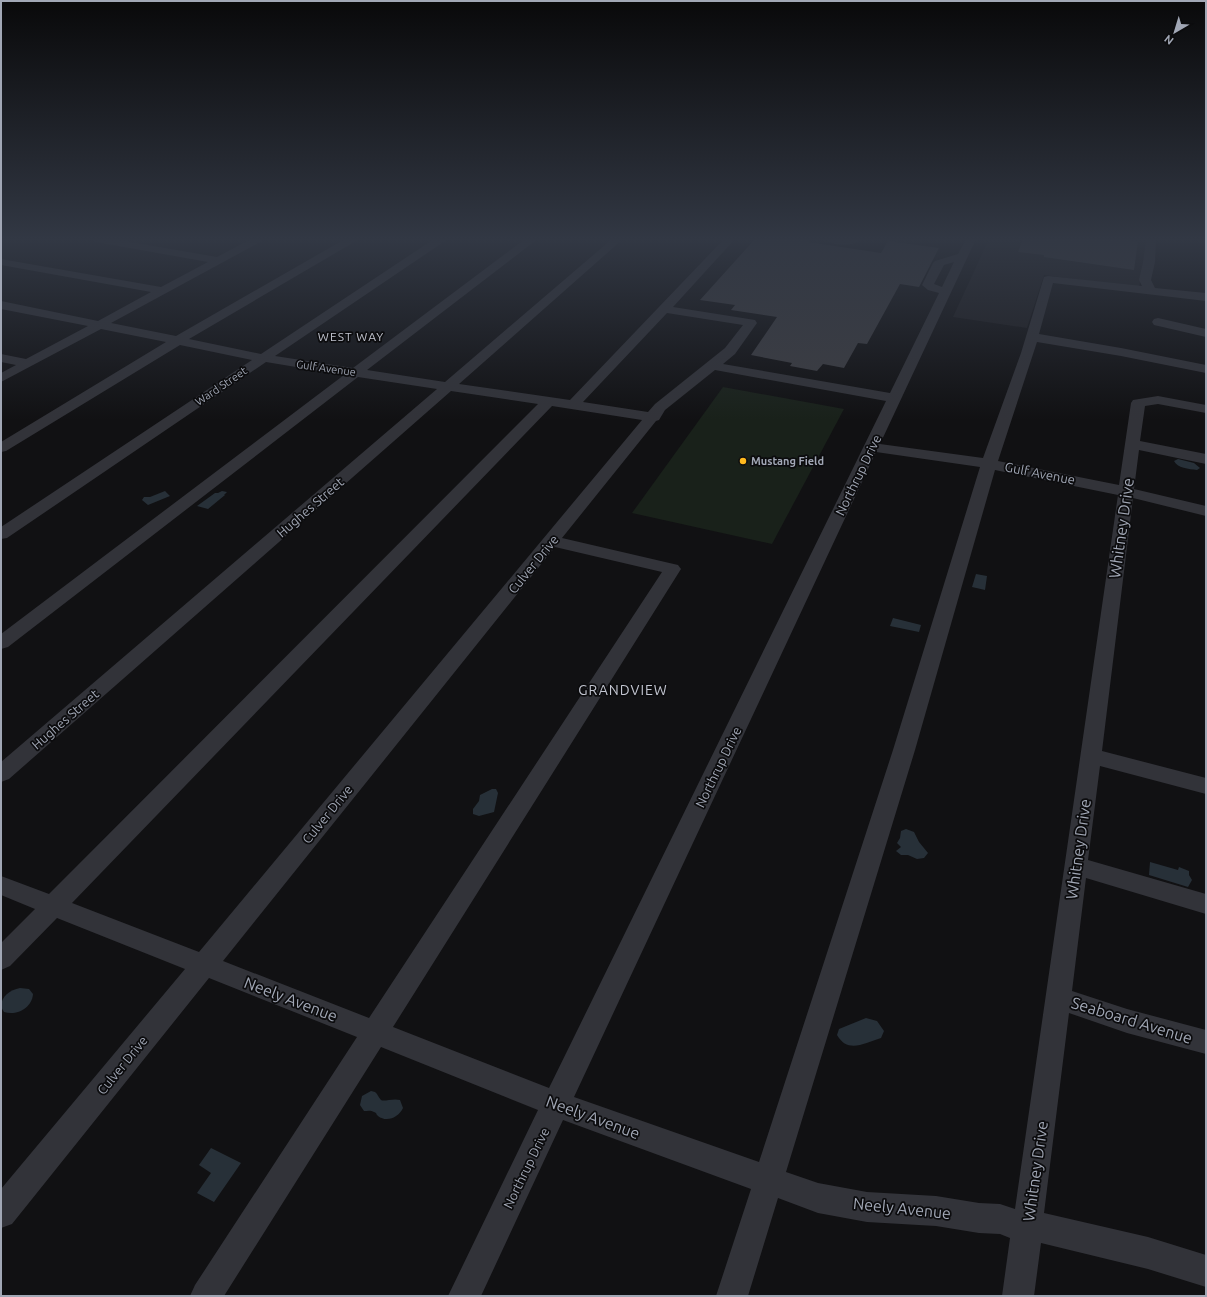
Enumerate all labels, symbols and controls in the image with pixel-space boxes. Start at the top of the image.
north arrow [1155,12,1195,52]
text: N [1162,33,1176,47]
district label: WEST WAY [318,330,384,343]
street label: Gulf Avenue [295,358,357,378]
street label: Ward Street [193,364,250,408]
street label: Northrup Drive [832,432,884,518]
place label: Mustang Field [751,455,824,467]
marker: Mustang Field [738,456,748,466]
street label: Gulf Avenue [1004,459,1076,487]
street label: Hughes Street [274,474,346,540]
street label: Whitney Drive [1105,477,1137,579]
street label: Culver Drive [505,532,561,596]
district label: GRANDVIEW [578,682,668,698]
street label: Hughes Street [29,686,101,752]
street label: Northrup Drive [692,724,744,810]
street label: Culver Drive [299,782,355,846]
street label: Whitney Drive [1062,798,1094,900]
street label: Neely Avenue [242,973,340,1025]
street label: Seaboard Avenue [1069,993,1195,1047]
street label: Culver Drive [94,1033,150,1097]
street label: Neely Avenue [544,1092,642,1142]
street label: Whitney Drive [1019,1120,1051,1222]
street label: Northrup Drive [500,1125,552,1211]
street label: Neely Avenue [852,1194,952,1222]

